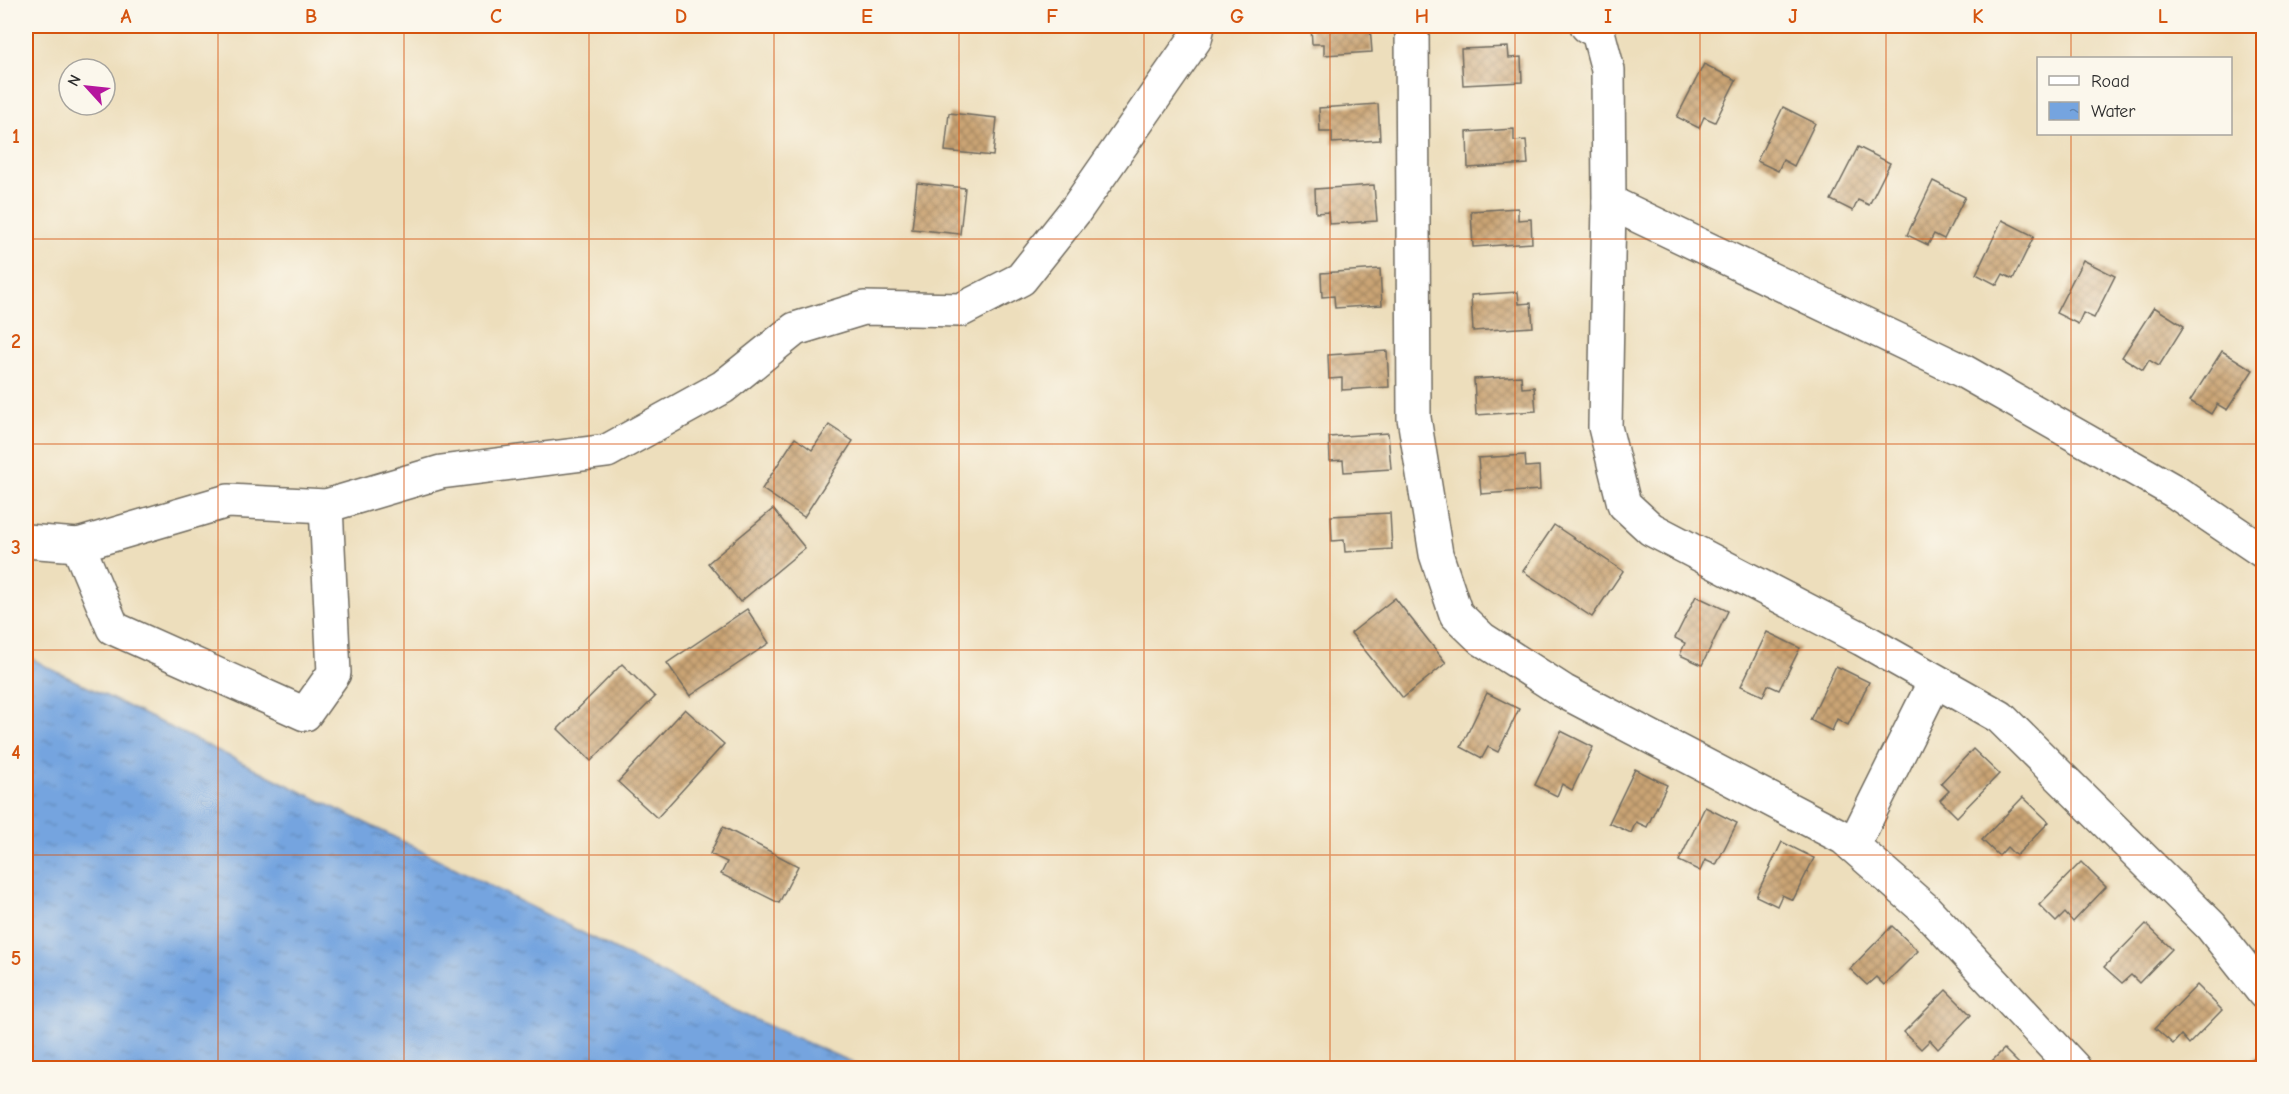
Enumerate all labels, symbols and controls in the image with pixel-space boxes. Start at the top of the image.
text: A [120,5,132,28]
text: B [305,5,317,28]
text: C [490,5,502,28]
text: D [675,5,687,28]
text: E [861,5,873,28]
text: F [1046,5,1058,28]
text: G [1230,5,1244,28]
text: H [1415,5,1429,28]
text: I [1604,5,1612,28]
text: J [1788,5,1798,28]
text: K [1972,5,1984,28]
text: L [2158,5,2168,28]
north arrow [57,57,117,117]
legend [2037,57,2232,135]
text: Road [2091,71,2130,92]
text: N [64,72,85,89]
text: Water [2091,101,2136,122]
text: 1 [12,125,20,148]
text: 2 [11,330,21,353]
text: 3 [11,536,21,559]
text: 4 [11,741,21,764]
text: 5 [11,947,21,970]

